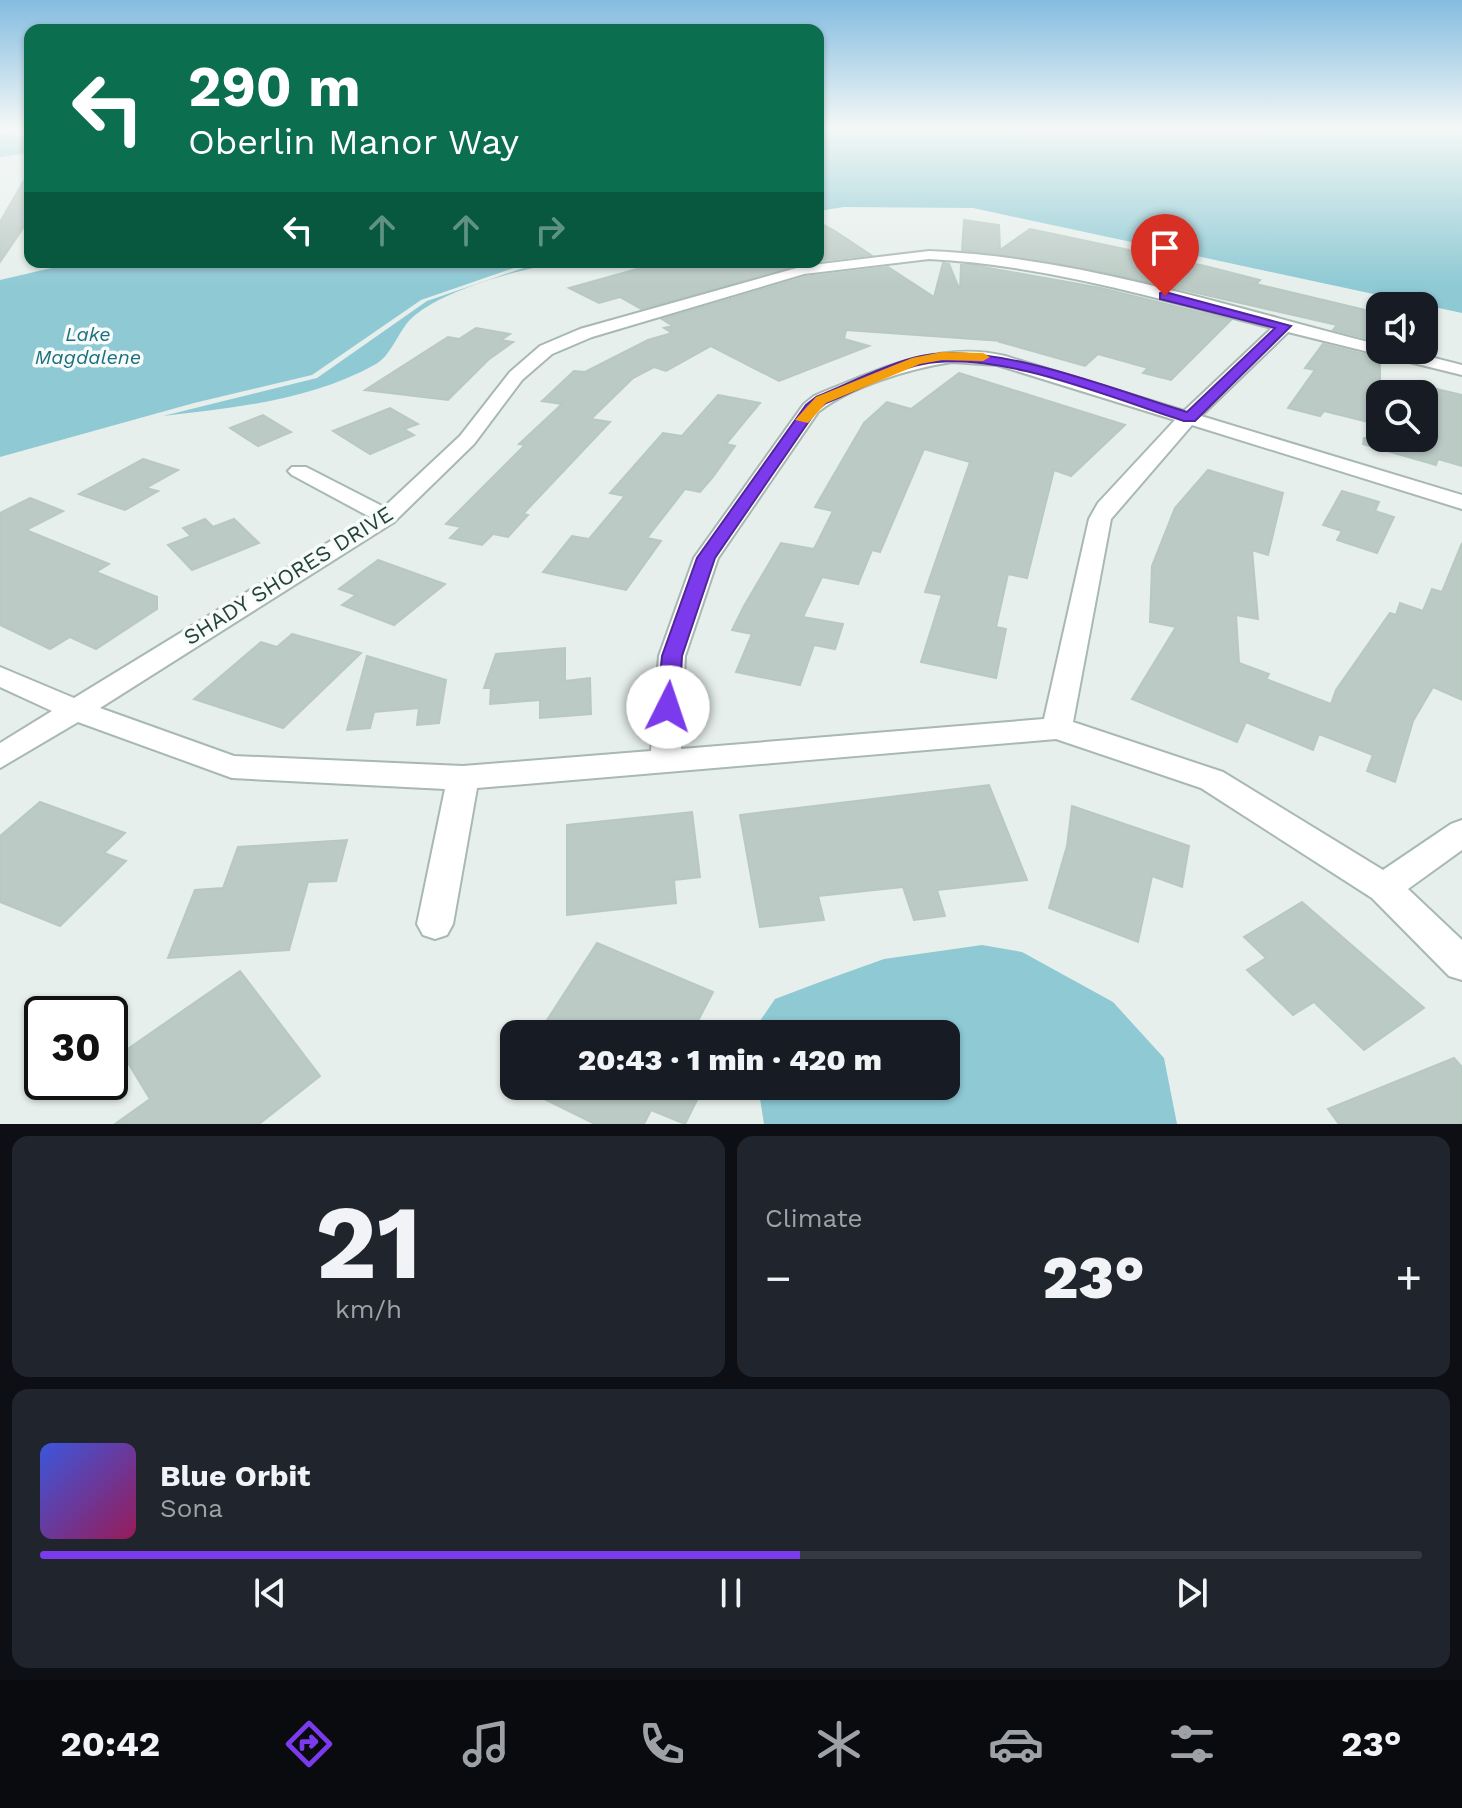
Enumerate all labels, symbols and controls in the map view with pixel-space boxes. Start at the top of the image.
text: 290 m [188,54,361,120]
icon: left [56,56,160,160]
text: Oberlin Manor Way [188,121,519,163]
icon: left [276,208,320,252]
icon: ahead [360,208,404,252]
icon: ahead [444,208,488,252]
icon: right [528,208,572,252]
pin [1131,214,1199,296]
icon: arrive [1143,226,1187,270]
map controls [1366,292,1438,452]
button: sound [1366,292,1438,364]
water label: Lake Magdalene [35,322,141,369]
button: search [1366,380,1438,452]
street label: SHADY SHORES DRIVE [179,501,397,650]
position arrow [626,665,710,749]
speed limit sign: 30 [24,996,128,1100]
text: 20:43 · 1 min · 420 m [578,1042,882,1077]
text: 21 [315,1181,422,1303]
text: Climate [765,1203,863,1233]
text: 23° [1042,1242,1145,1313]
text: − [765,1252,792,1304]
text: + [1395,1252,1422,1304]
text: km/h [335,1294,402,1324]
text: Blue Orbit [160,1458,310,1493]
text: Sona [160,1493,223,1523]
icon: previous [248,1571,292,1615]
icon: pause [709,1571,753,1615]
icon: next [1170,1571,1214,1615]
icon: directions [281,1716,337,1772]
icon: music [458,1716,514,1772]
icon: phone [634,1716,690,1772]
icon: climate [811,1716,867,1772]
icon: car [988,1716,1044,1772]
icon: filters [1164,1716,1220,1772]
text: 20:42 [60,1723,160,1765]
text: 23° [1341,1723,1402,1765]

